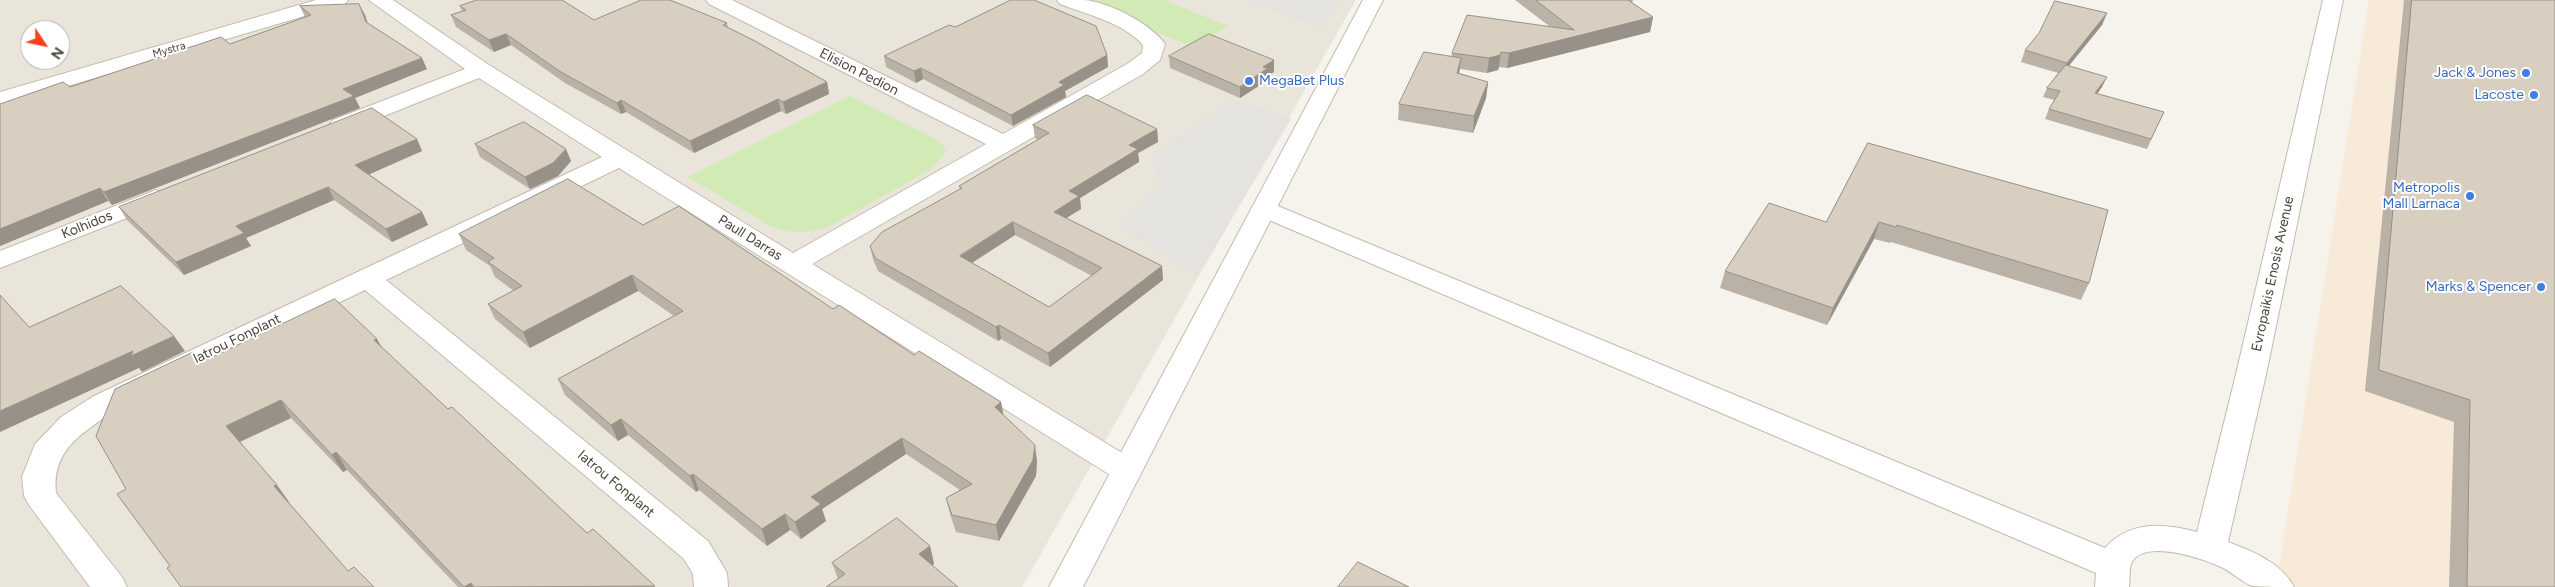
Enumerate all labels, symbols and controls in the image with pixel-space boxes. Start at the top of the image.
north arrow [20,20,70,70]
street label: Mystra [151,39,187,61]
text: N [47,44,67,62]
street label: Elision Pedion [817,45,901,99]
place label: Jack & Jones [2434,65,2516,81]
marker: Jack & Jones [2520,67,2532,79]
place label: MegaBet Plus [1259,73,1344,89]
marker: MegaBet Plus [1243,75,1255,87]
place label: Lacoste [2474,87,2524,103]
marker: Lacoste [2528,89,2540,101]
place label: Metropolis Mall Larnaca [2383,180,2460,212]
marker: Metropolis Mall Larnaca [2464,190,2476,202]
street label: Evropaikis Enosis Avenue [2248,195,2298,353]
street label: Kolhidos [59,207,115,243]
street label: Paull Darras [715,212,785,264]
place label: Marks & Spencer [2426,279,2531,295]
marker: Marks & Spencer [2535,281,2547,293]
street label: Iatrou Fonplant [190,311,284,367]
street label: Iatrou Fonplant [574,447,658,521]

